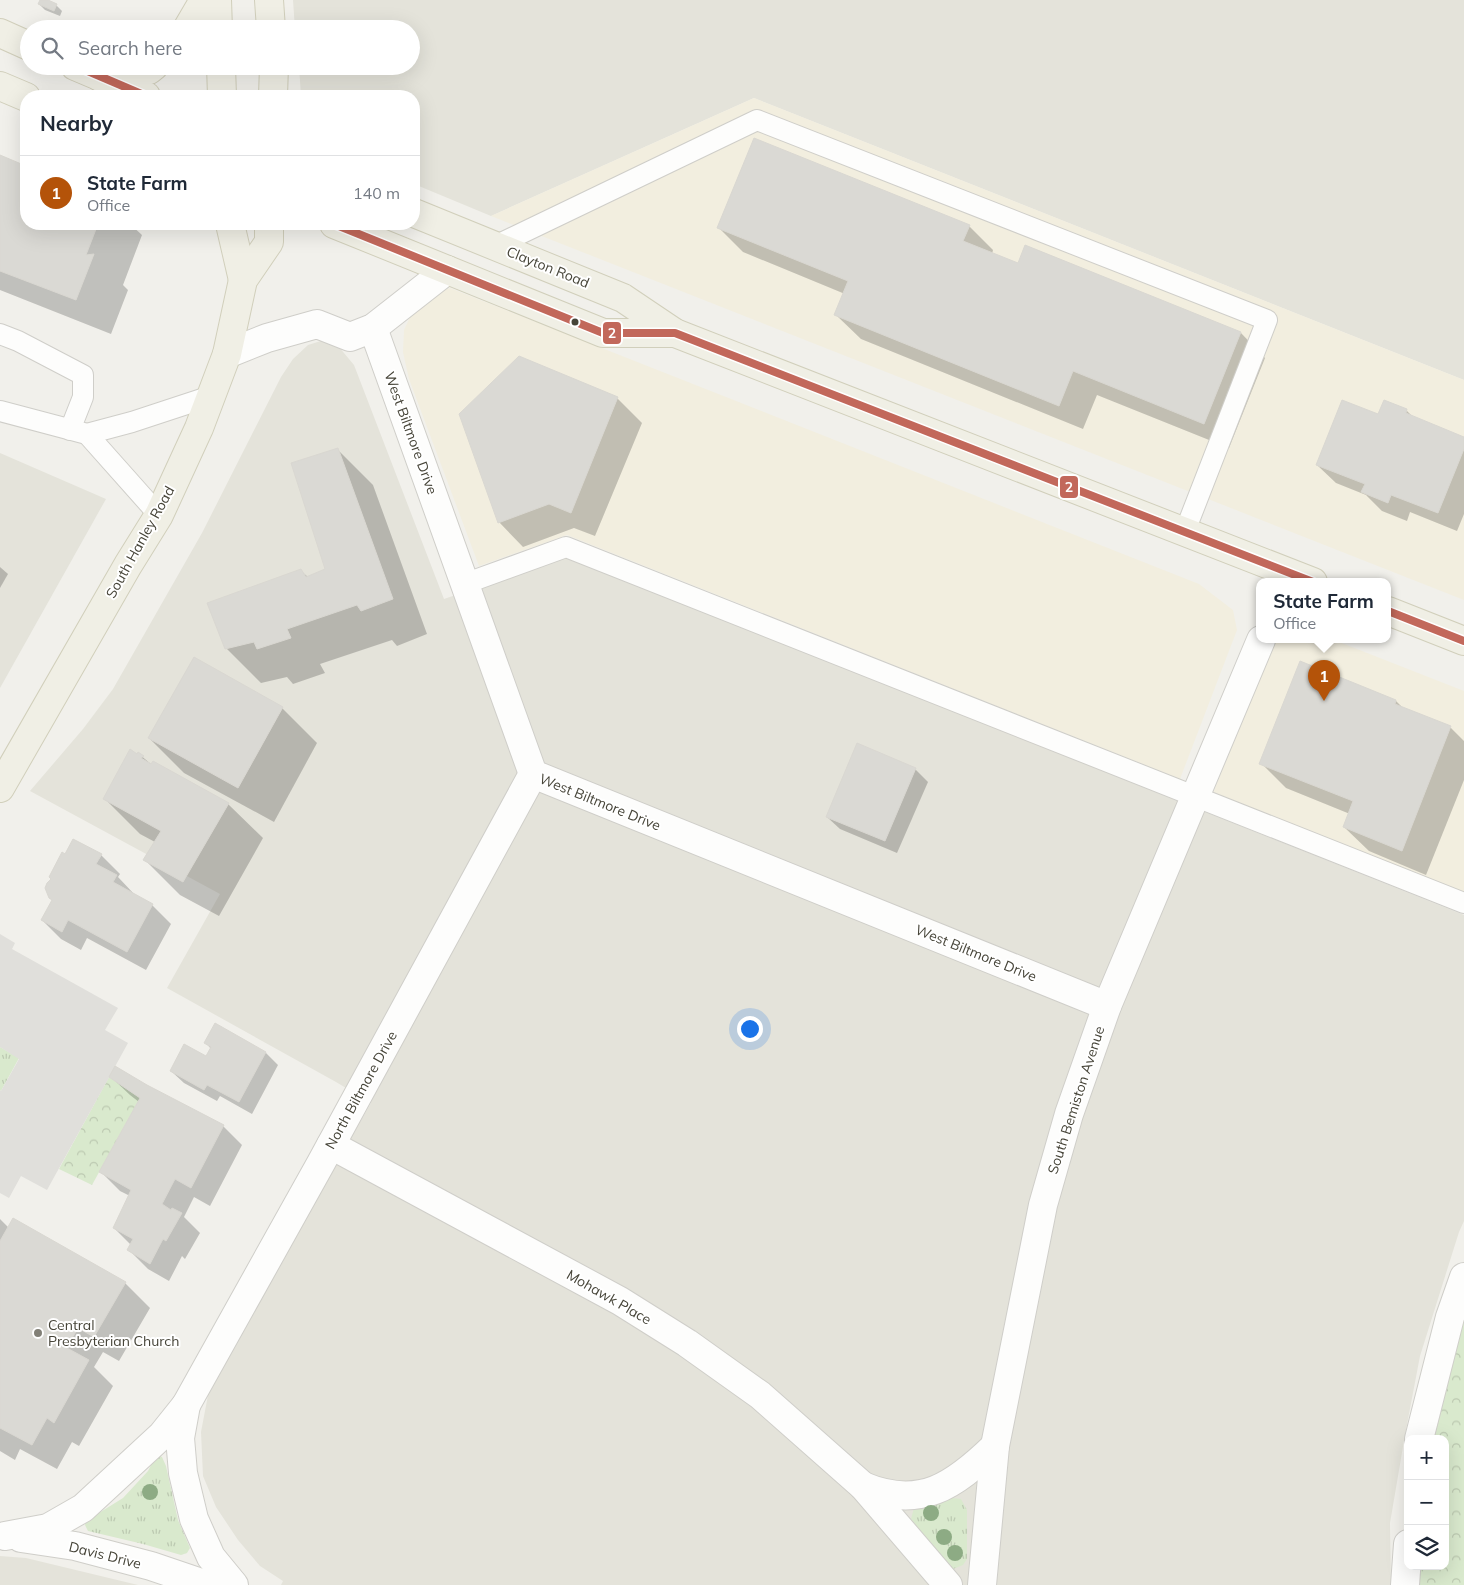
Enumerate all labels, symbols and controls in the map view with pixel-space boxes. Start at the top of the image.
search box [20,20,420,75]
icon: search [38,34,66,62]
text: Search here [78,36,182,60]
text: Nearby [40,110,113,136]
text: State Farm [87,171,188,195]
text: 1 [51,183,61,203]
text: 140 m [353,183,400,203]
text: Office [87,195,130,215]
street label: Clayton Road [504,242,592,292]
unlabelled marker [570,317,580,327]
line badge: 2 [602,321,622,345]
text: 2 [608,324,616,342]
street label: West Biltmore Drive [380,369,442,497]
line badge: 2 [1059,475,1079,499]
text: 2 [1065,478,1073,496]
street label: South Hanley Road [102,483,178,601]
popup [1256,578,1391,643]
text: State Farm [1273,589,1374,613]
text: Office [1273,613,1316,633]
pin: 1 [1308,660,1340,701]
street label: West Biltmore Drive [537,769,663,835]
street label: West Biltmore Drive [913,920,1039,986]
your location [737,1016,763,1042]
street label: South Bemiston Avenue [1044,1024,1108,1176]
street label: North Biltmore Drive [321,1028,401,1152]
street label: Mohawk Place [563,1265,655,1329]
place label: Central Presbyterian Church [48,1316,179,1350]
marker: Central Presbyterian Church [32,1327,44,1339]
map controls [1404,1435,1449,1570]
button: + [1404,1435,1449,1480]
button: − [1404,1480,1449,1525]
button: layers [1404,1525,1449,1570]
street label: Davis Drive [67,1537,143,1573]

